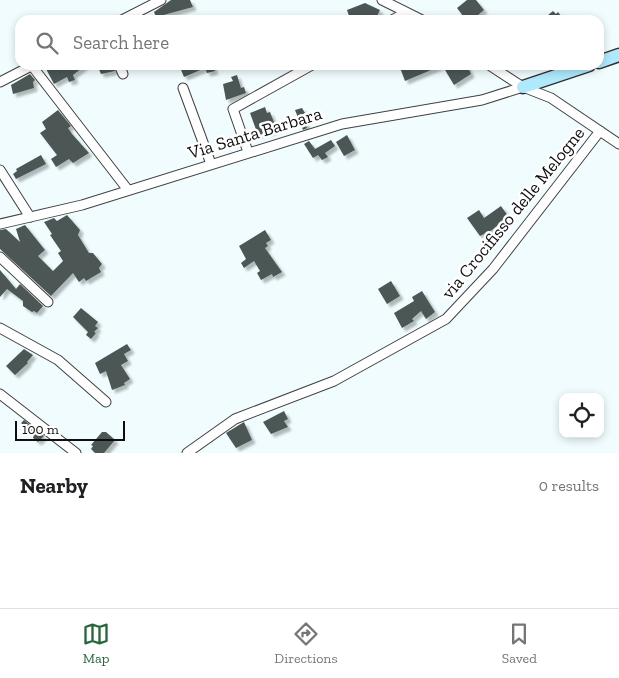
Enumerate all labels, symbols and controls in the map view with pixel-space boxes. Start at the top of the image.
search box [15,15,604,70]
icon: search [33,29,61,57]
text: Search here [73,31,169,54]
street label: Via Santa Barbara [184,102,325,164]
street label: via Crocifisso delle Melogne [437,122,589,304]
map controls [559,393,604,438]
button: locate [559,393,604,438]
scale bar [15,418,125,441]
text: 100 m [22,421,59,438]
text: Nearby [20,473,88,498]
text: 0 results [539,476,599,495]
tab: Map [82,620,110,667]
tab: Directions [274,620,338,667]
tab: Saved [502,620,537,667]

